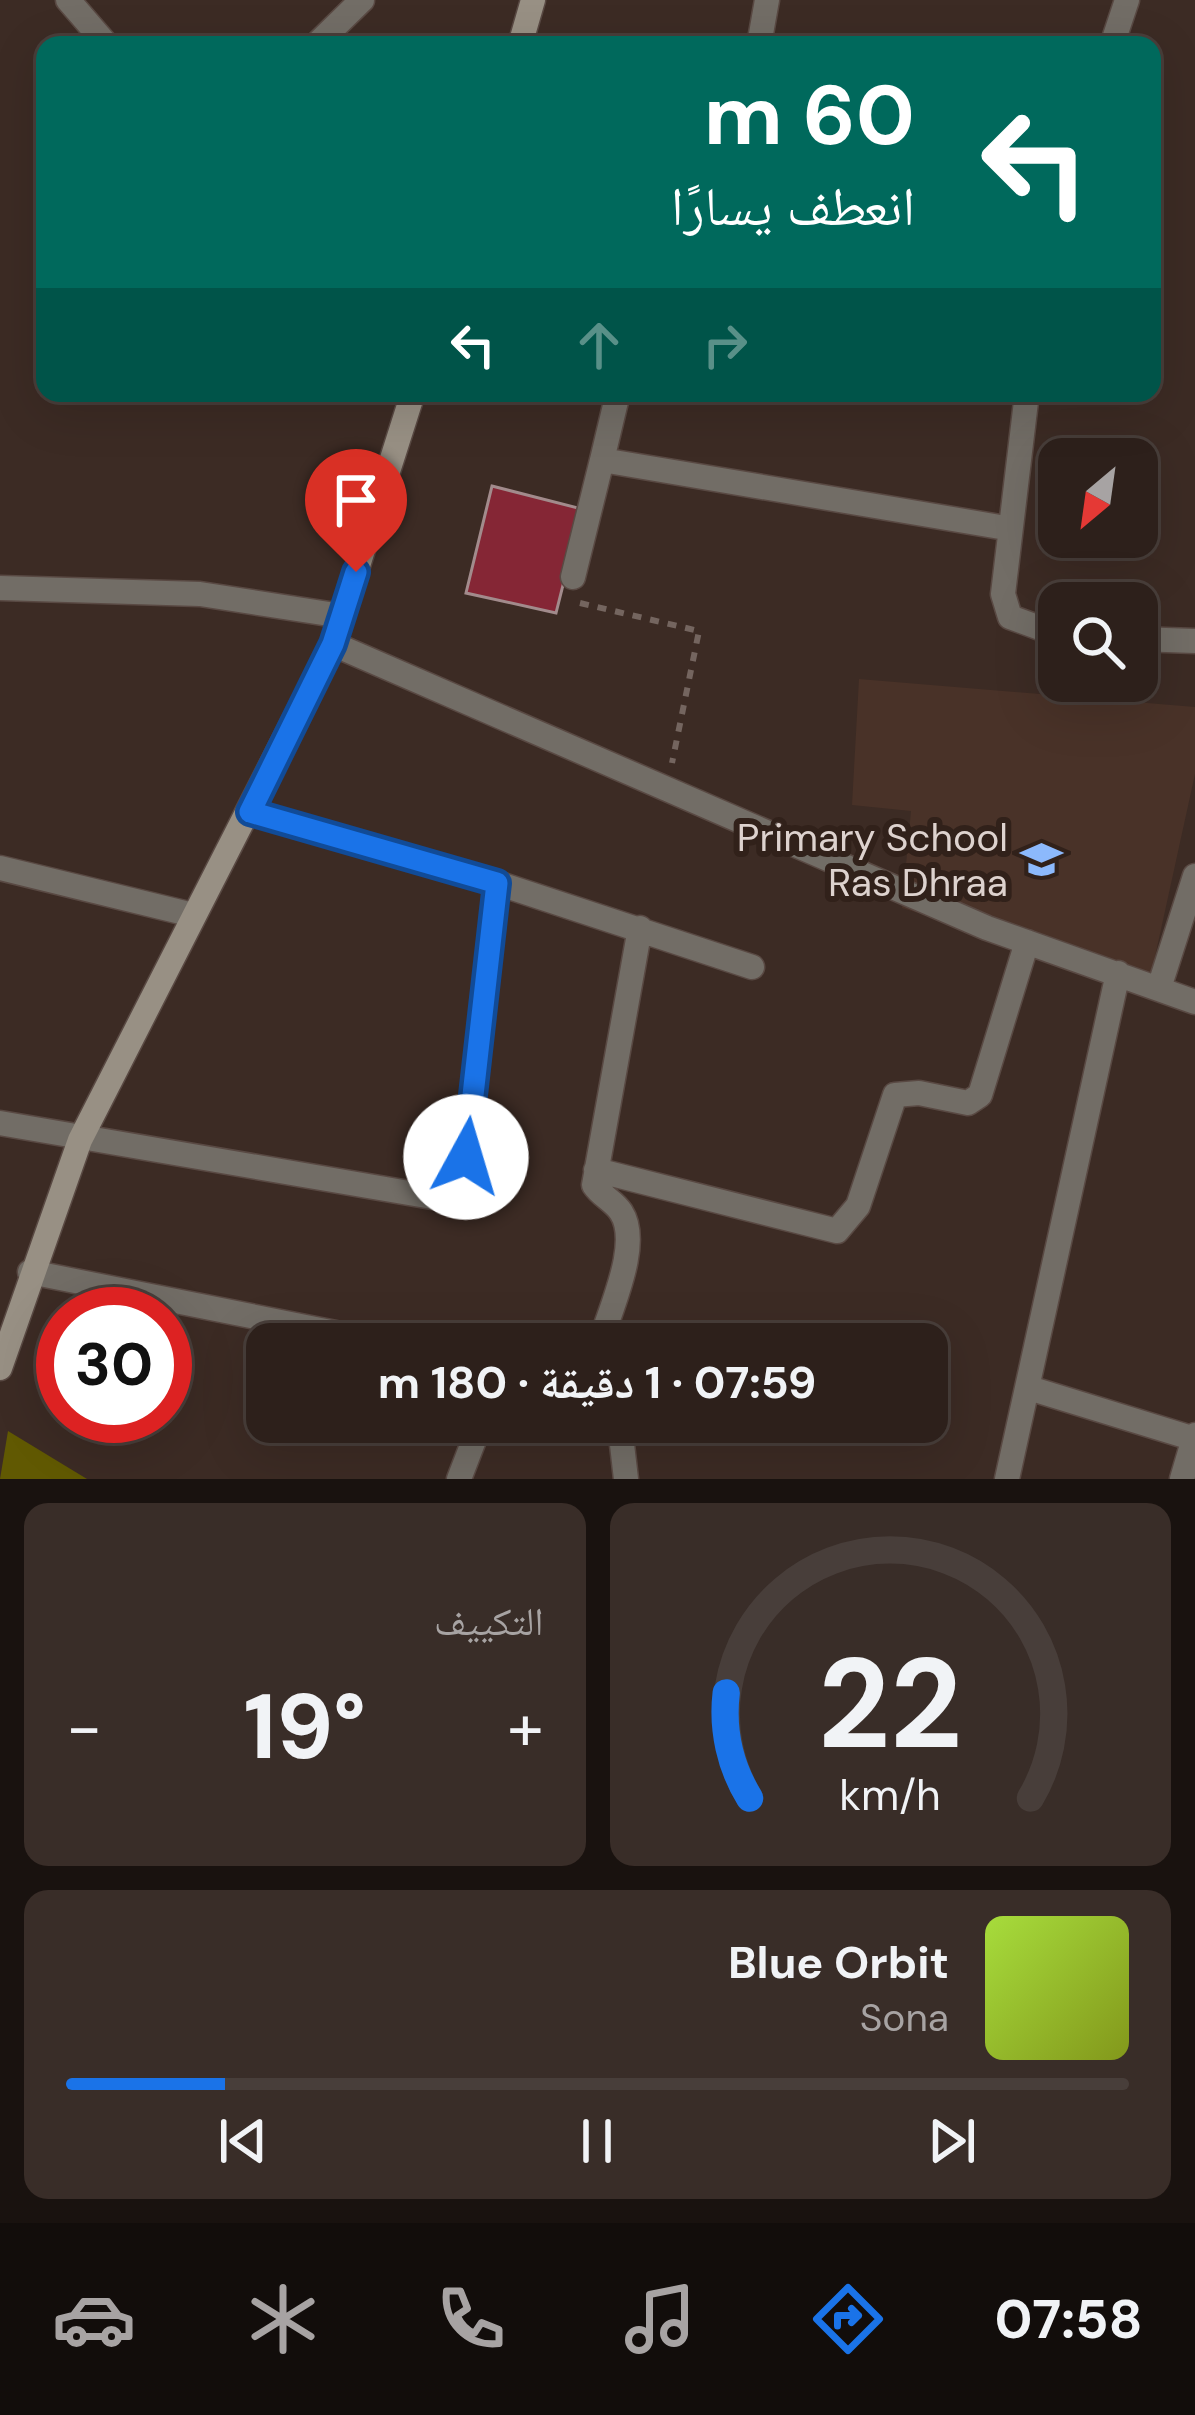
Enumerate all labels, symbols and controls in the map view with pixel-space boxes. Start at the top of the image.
text: 60 m [704,61,915,170]
icon: left [957,84,1113,240]
text: انعطف يسارًا [671,171,915,242]
icon: left [440,312,506,378]
icon: ahead [566,312,632,378]
icon: right [692,312,758,378]
north arrow [1038,438,1158,558]
map controls [1038,438,1158,702]
pin [305,449,407,572]
icon: arrive [323,467,389,533]
button: search [1038,582,1158,702]
place label: Primary School Ras Dhraa [737,812,1008,908]
school or university icon: Primary School Ras Dhraa [1019,836,1065,882]
position arrow [403,1094,529,1220]
speed limit sign: 30 [36,1287,192,1443]
text: 07:59 · 1 دقيقة · 180 m [378,1353,816,1412]
text: التكييف [434,1596,544,1647]
text: 22 [818,1623,962,1786]
text: 19° [243,1669,366,1786]
text: − [66,1685,102,1770]
text: + [507,1685,544,1770]
text: km/h [840,1766,941,1822]
text: Blue Orbit [728,1933,949,1992]
text: Sona [860,1992,949,2043]
icon: previous [210,2108,276,2174]
icon: pause [564,2108,630,2174]
icon: next [919,2108,985,2174]
icon: car [52,2277,136,2361]
icon: climate [241,2277,325,2361]
icon: phone [429,2277,513,2361]
icon: music [618,2277,702,2361]
icon: directions [806,2277,890,2361]
text: 07:58 [995,2284,1143,2355]

